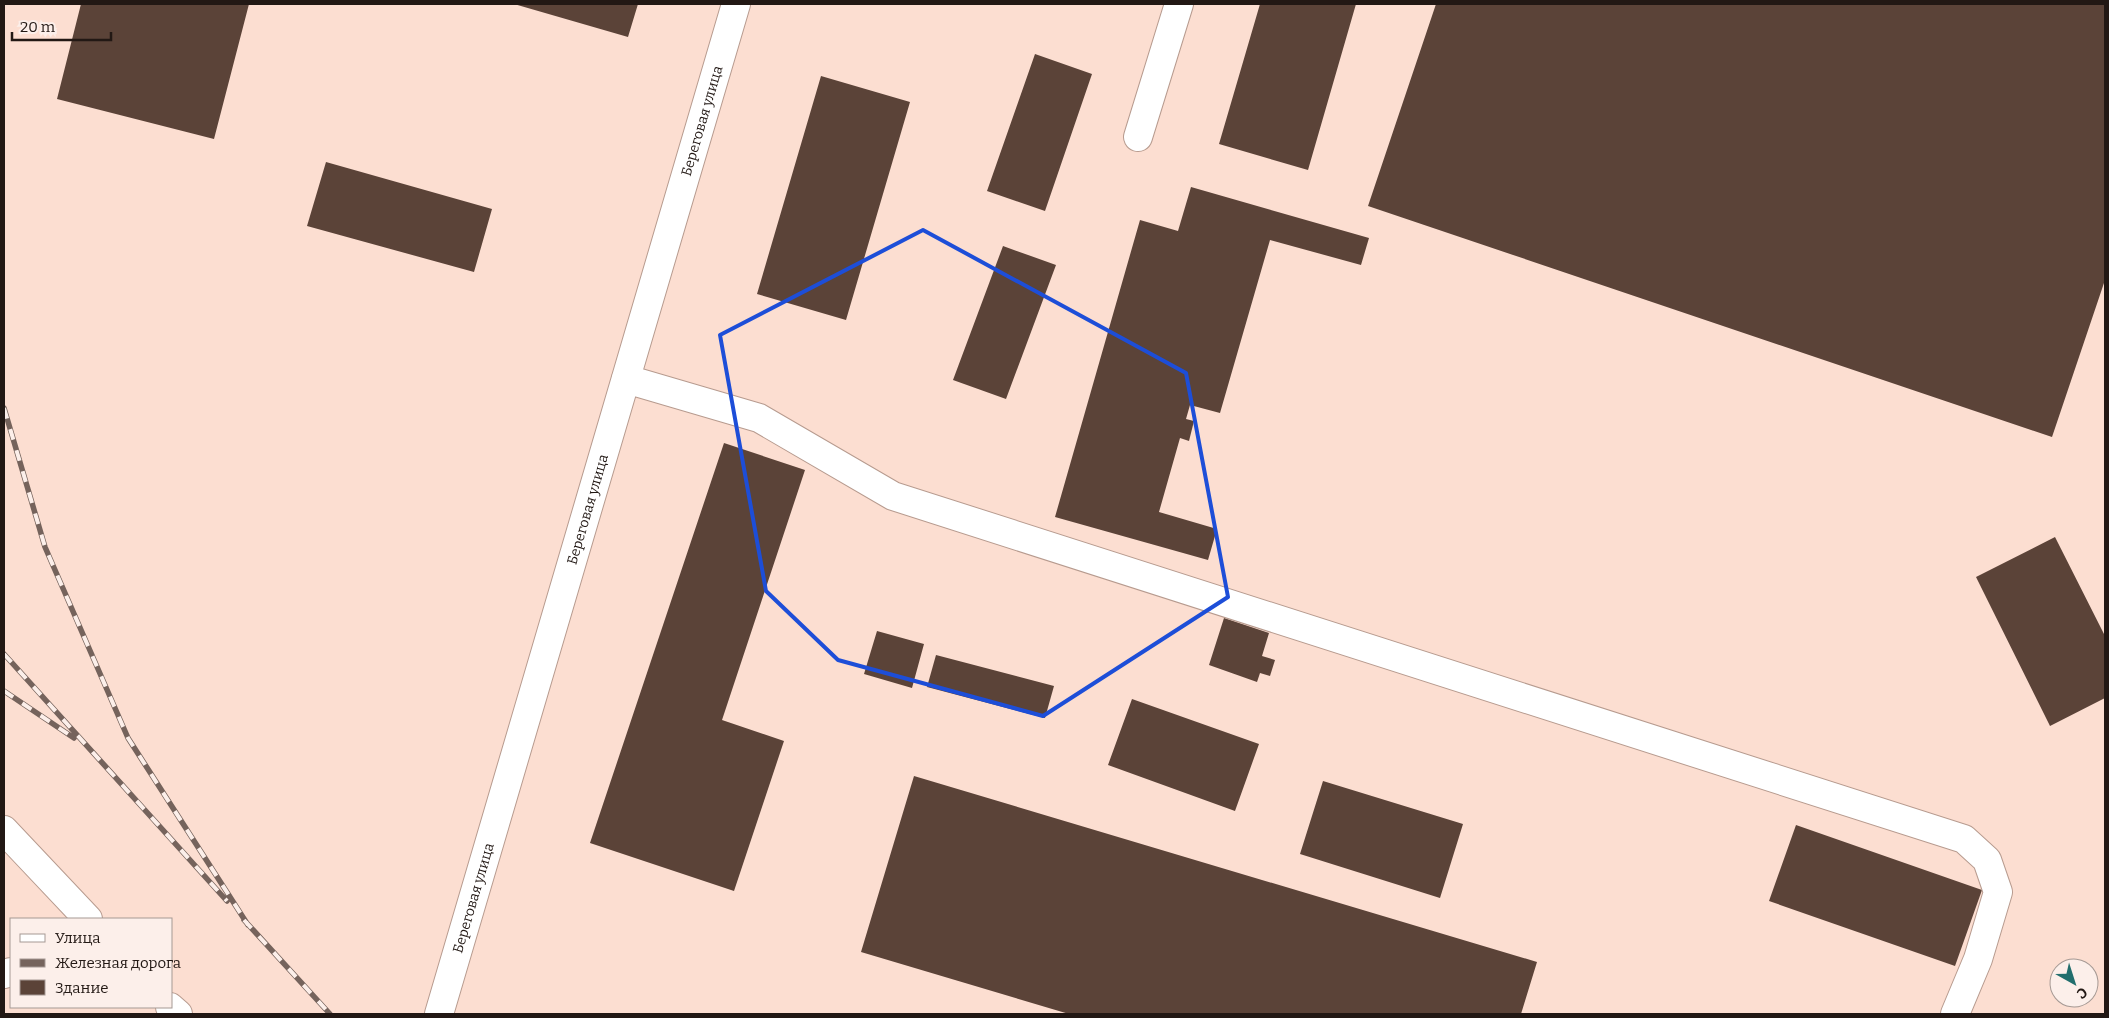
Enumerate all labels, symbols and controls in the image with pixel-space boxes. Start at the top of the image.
scale bar [12,10,111,42]
text: 20 m [20,18,56,36]
street label: Береговая улица [678,63,726,178]
street label: Береговая улица [564,452,612,567]
street label: Береговая улица [449,841,498,955]
legend [10,918,172,1008]
text: Улица [55,929,101,947]
text: Железная дорога [55,954,181,972]
north arrow [2049,958,2099,1008]
text: Здание [55,979,109,997]
text: С [2073,983,2091,1002]

